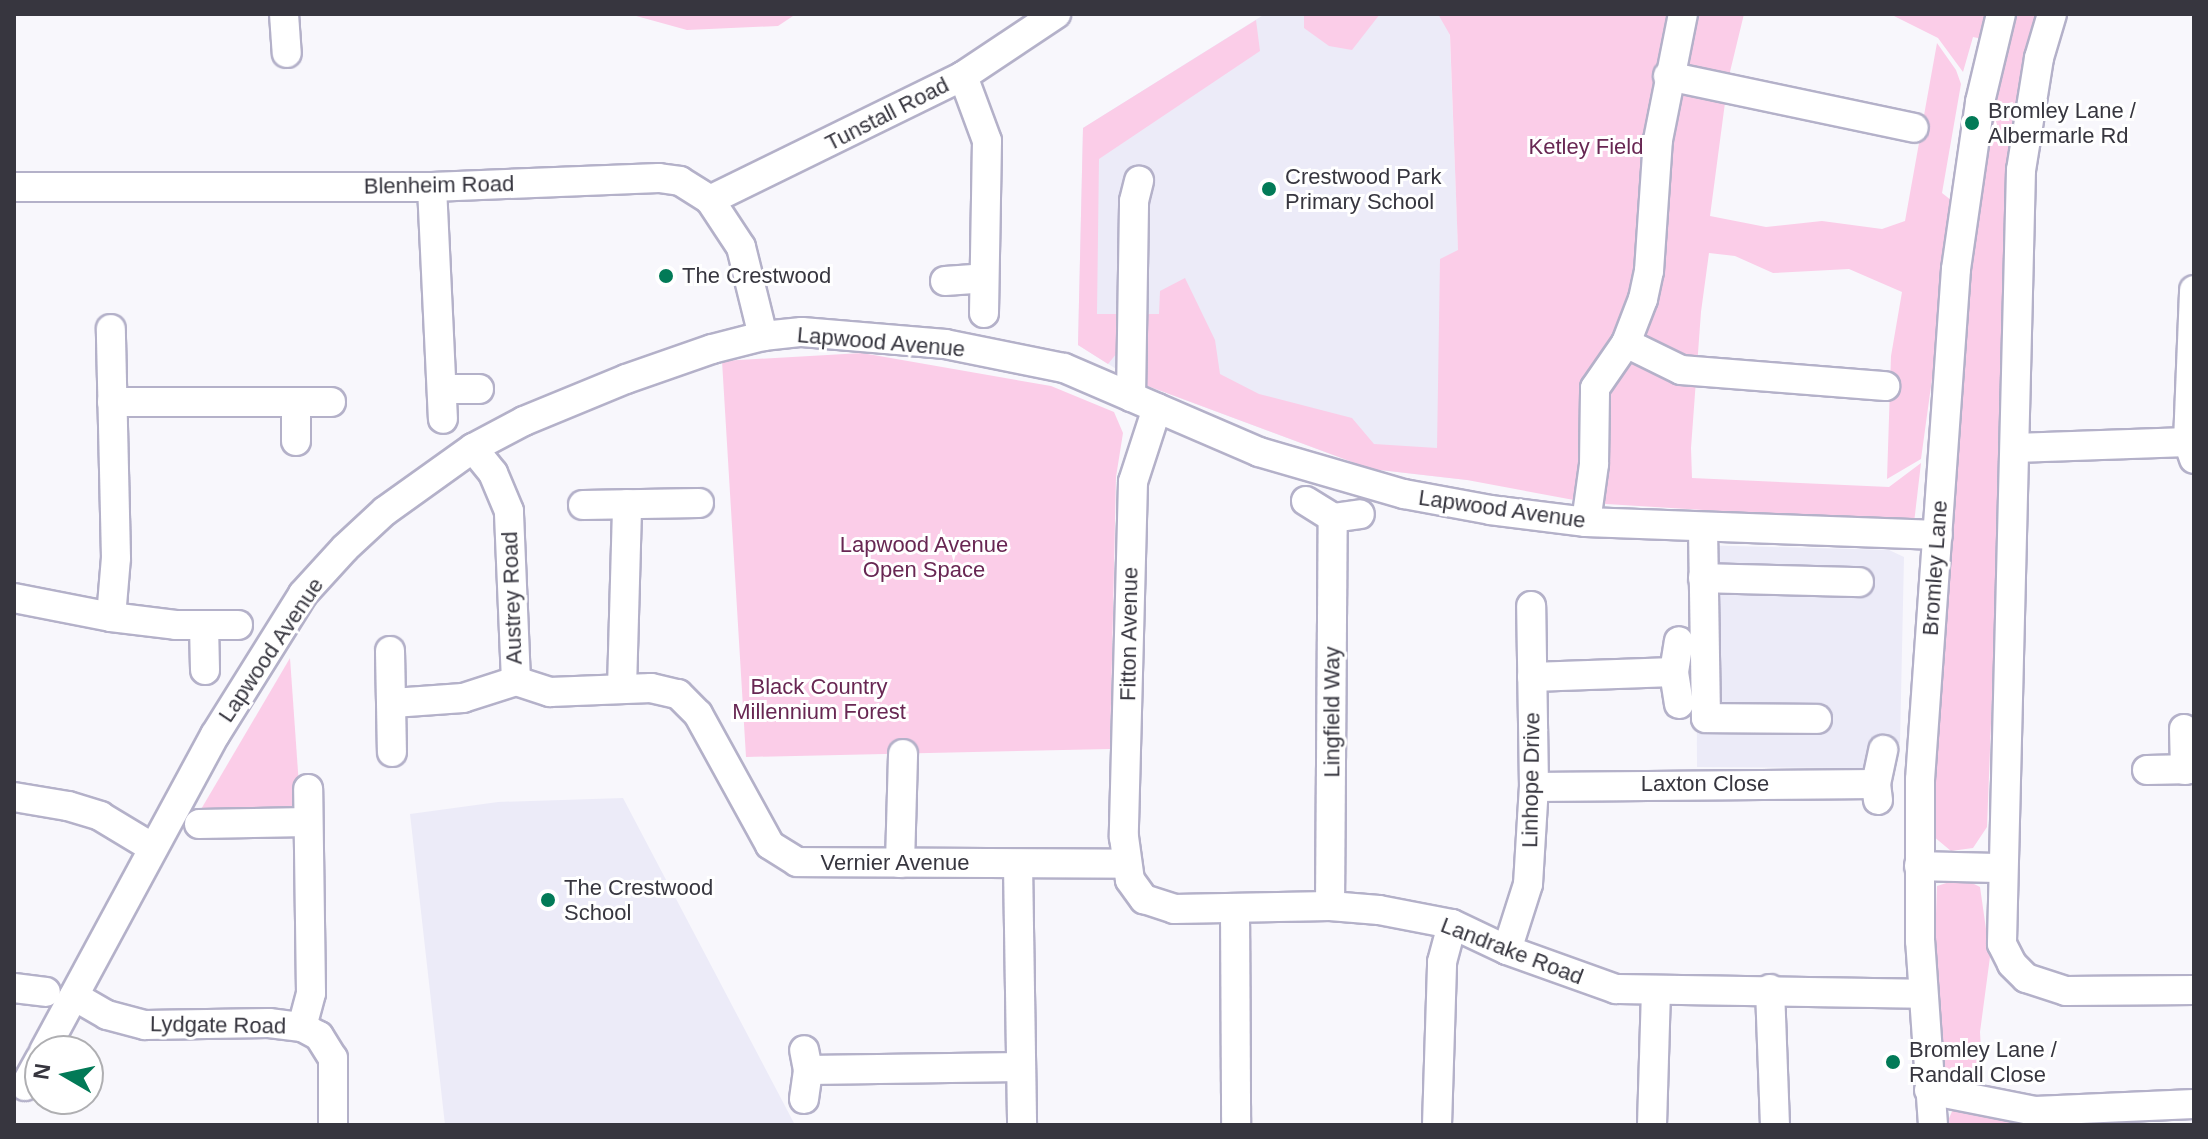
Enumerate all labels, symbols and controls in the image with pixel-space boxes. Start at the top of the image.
street label: Tunstall Road [821,72,953,156]
place label: Bromley Lane / Albermarle Rd [1988,97,2136,148]
marker: Bromley Lane / Albermarle Rd [1963,114,1981,132]
park label: Ketley Field [1529,134,1643,160]
place label: Crestwood Park Primary School [1285,163,1442,214]
street label: Blenheim Road [364,170,514,200]
marker: Crestwood Park Primary School [1260,180,1278,198]
place label: The Crestwood [682,263,831,289]
marker: The Crestwood [657,267,675,285]
street label: Lapwood Avenue [795,321,967,363]
street label: Lapwood Avenue [1416,484,1588,534]
street label: Bromley Lane [1917,499,1953,637]
street label: Austrey Road [496,531,528,665]
park label: Lapwood Avenue Open Space [839,531,1009,582]
street label: Fitton Avenue [1115,566,1143,702]
street label: Lapwood Avenue [213,572,329,728]
street label: Lingfield Way [1319,646,1345,778]
park label: Black Country Millennium Forest [732,673,906,724]
street label: Linhope Drive [1517,712,1545,848]
street label: Laxton Close [1641,771,1769,797]
street label: Vernier Avenue [820,850,970,876]
place label: The Crestwood School [564,874,713,926]
marker: The Crestwood School [539,891,557,909]
street label: Landrake Road [1437,912,1587,990]
street label: Lydgate Road [150,1011,286,1039]
north arrow [24,1035,104,1115]
place label: Bromley Lane / Randall Close [1909,1036,2057,1088]
marker: Bromley Lane / Randall Close [1884,1053,1902,1071]
text: N [28,1062,55,1081]

